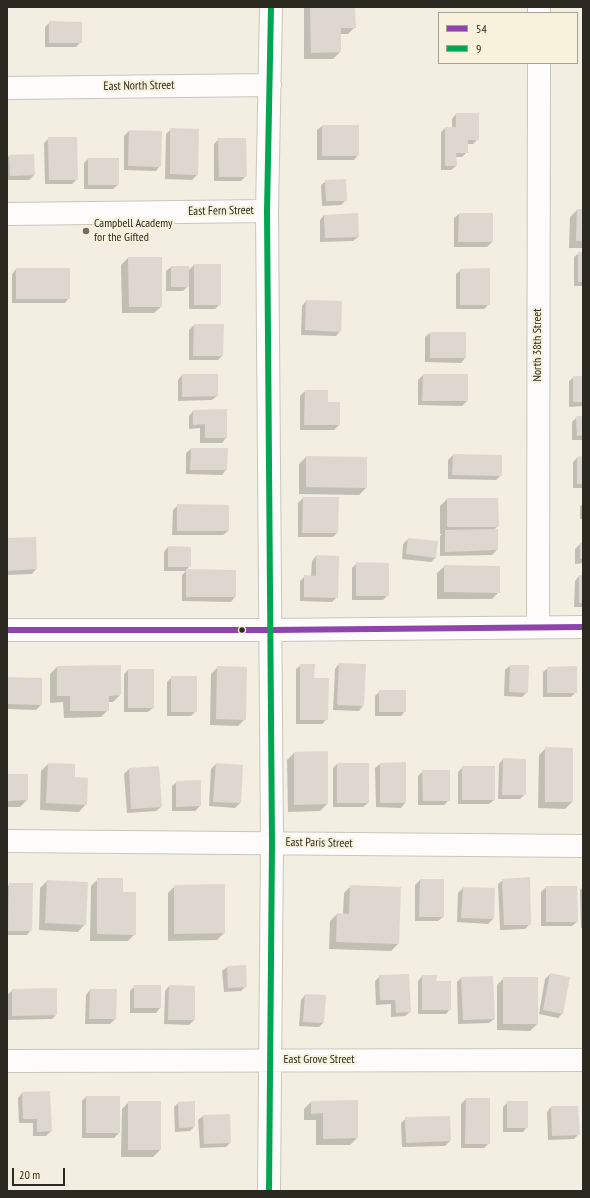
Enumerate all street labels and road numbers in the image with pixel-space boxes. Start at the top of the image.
street label: East North Street [103,78,175,94]
street label: East Fern Street [188,203,254,219]
street label: North 38th Street [531,308,545,382]
street label: East Paris Street [285,835,353,851]
street label: East Grove Street [283,1053,355,1067]

